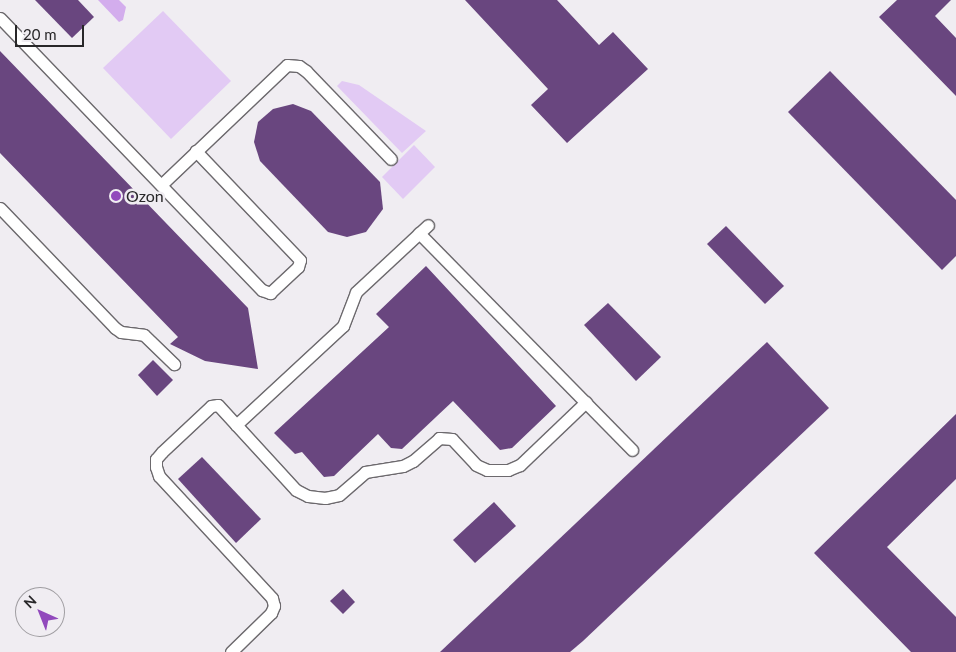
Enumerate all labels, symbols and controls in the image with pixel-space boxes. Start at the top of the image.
scale bar [18,15,86,47]
text: 20 m [23,25,57,43]
place label: Ozon [126,186,164,206]
marker: Ozon [110,190,122,202]
north arrow [15,587,65,637]
text: N [20,592,40,611]

